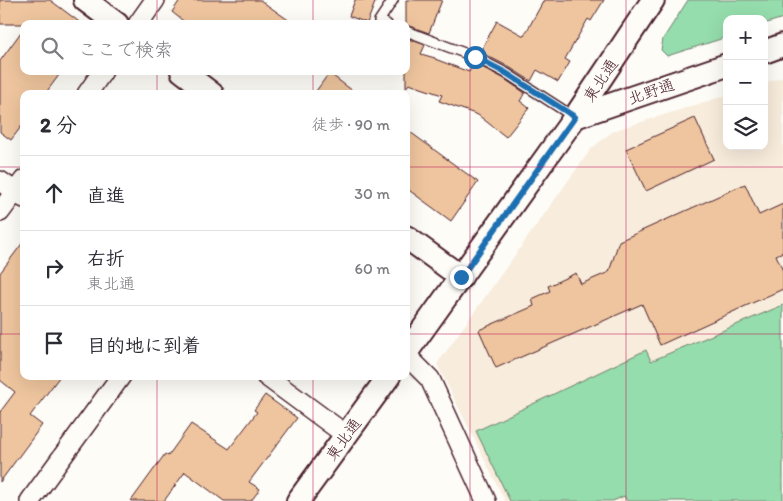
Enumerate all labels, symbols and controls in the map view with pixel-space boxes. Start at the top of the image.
map controls [723,15,768,150]
button: + [723,15,768,60]
search box [20,20,410,75]
icon: search [38,34,66,62]
text: ここで検索 [78,38,173,61]
route start [464,46,487,69]
street label: 東北通 [579,55,622,105]
button: − [723,60,768,105]
street label: 北野通 [625,75,677,108]
button: layers [723,105,768,150]
text: 2 分 [40,112,77,137]
text: 徒歩 · 90 m [312,115,390,134]
icon: ahead [40,179,68,207]
text: 直進 [87,184,125,207]
text: 30 m [354,184,390,203]
text: 右折 [87,247,125,270]
icon: right [40,254,68,282]
text: 60 m [355,259,390,278]
route end [450,266,473,289]
text: 東北通 [87,274,135,293]
icon: arrive [40,329,68,357]
text: 目的地に到着 [87,334,201,357]
street label: 東北通 [322,414,365,464]

